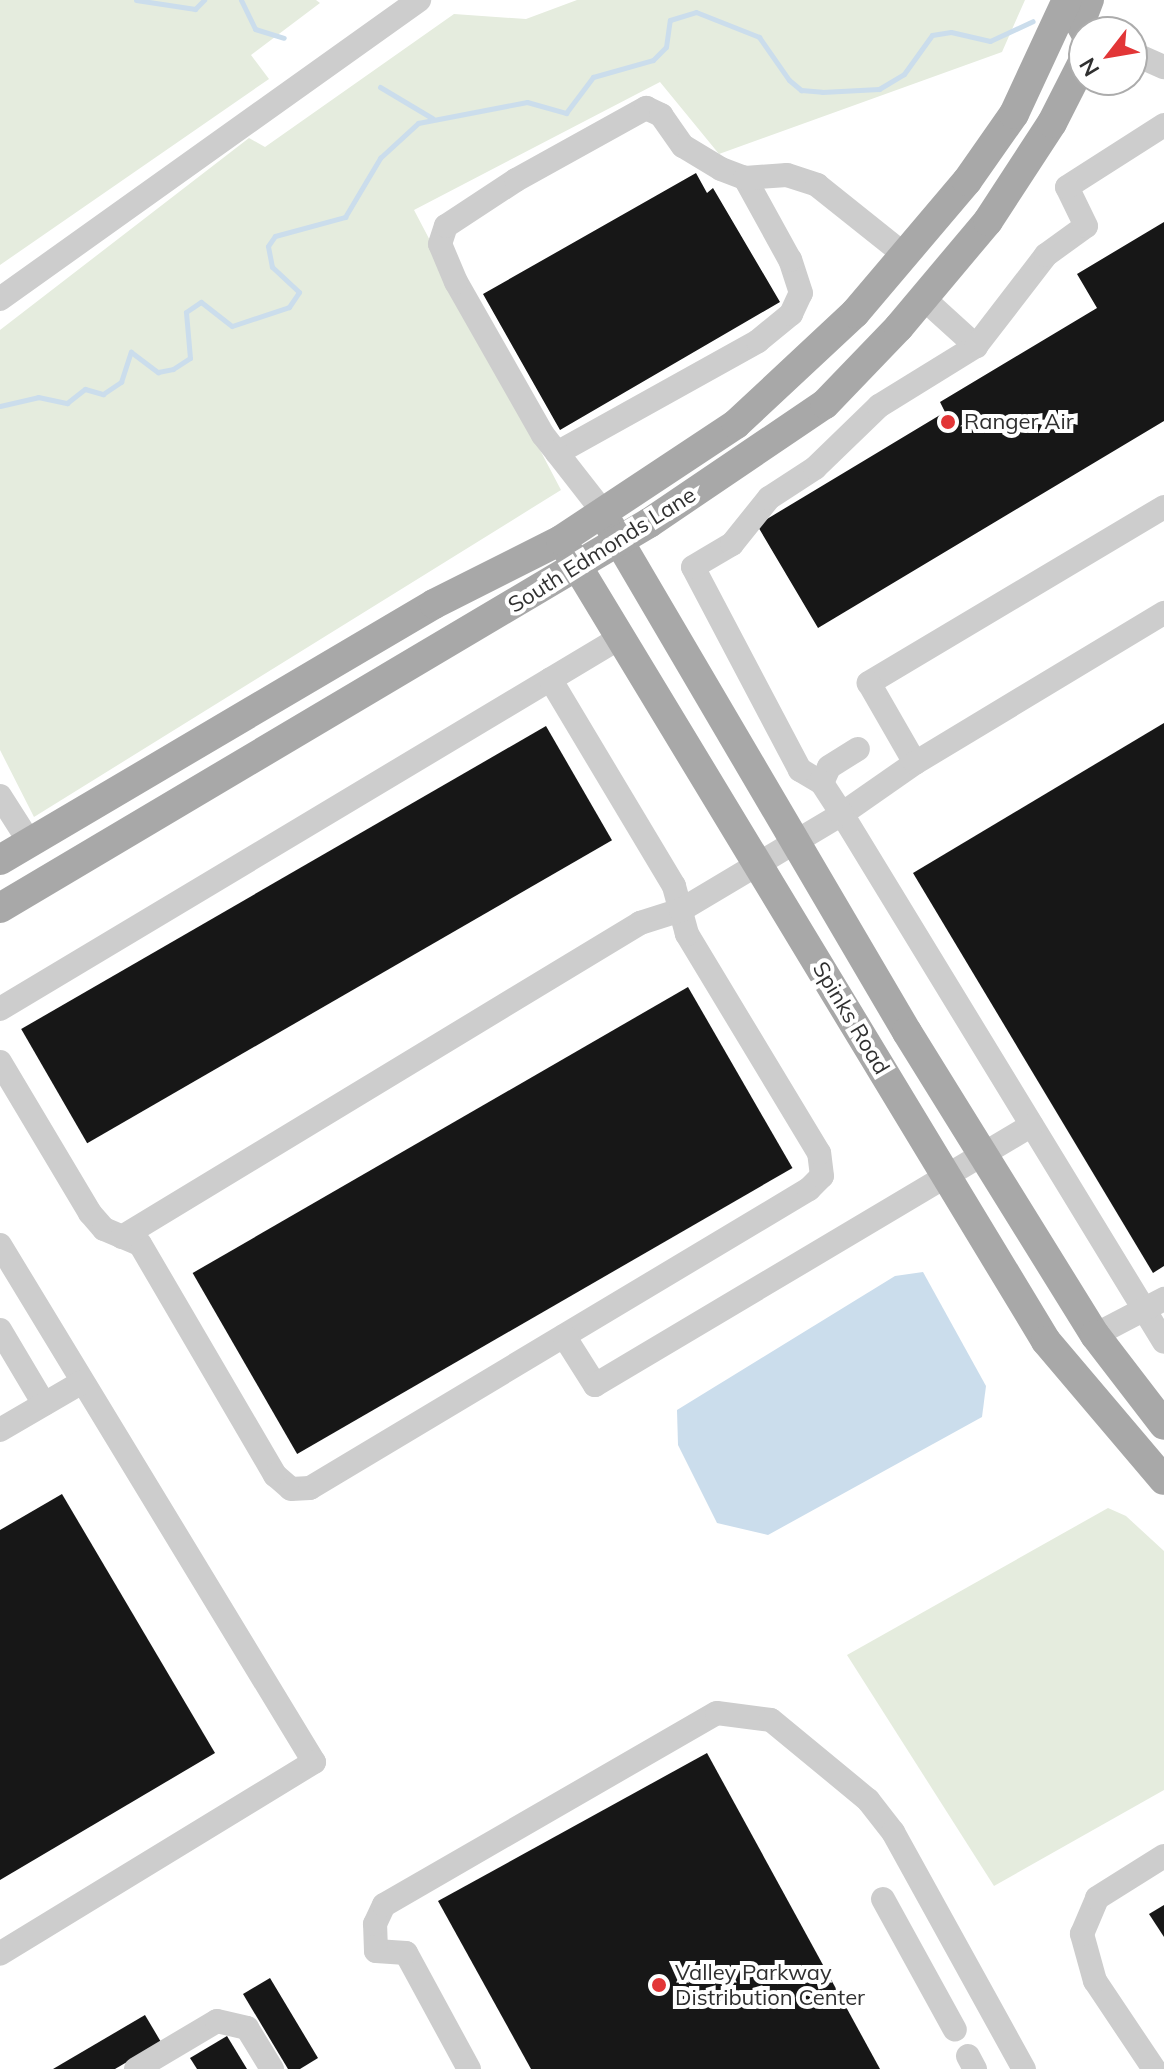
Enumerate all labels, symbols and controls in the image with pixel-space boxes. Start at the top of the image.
north arrow [1068,16,1148,96]
text: N [1073,53,1105,82]
place label: Ranger Air [964,409,1074,435]
marker: Ranger Air [939,413,957,431]
street label: South Edmonds Lane [503,482,701,618]
street label: Spinks Road [807,957,895,1079]
place label: Valley Parkway Distribution Center [675,1959,865,2010]
marker: Valley Parkway Distribution Center [650,1976,668,1994]

